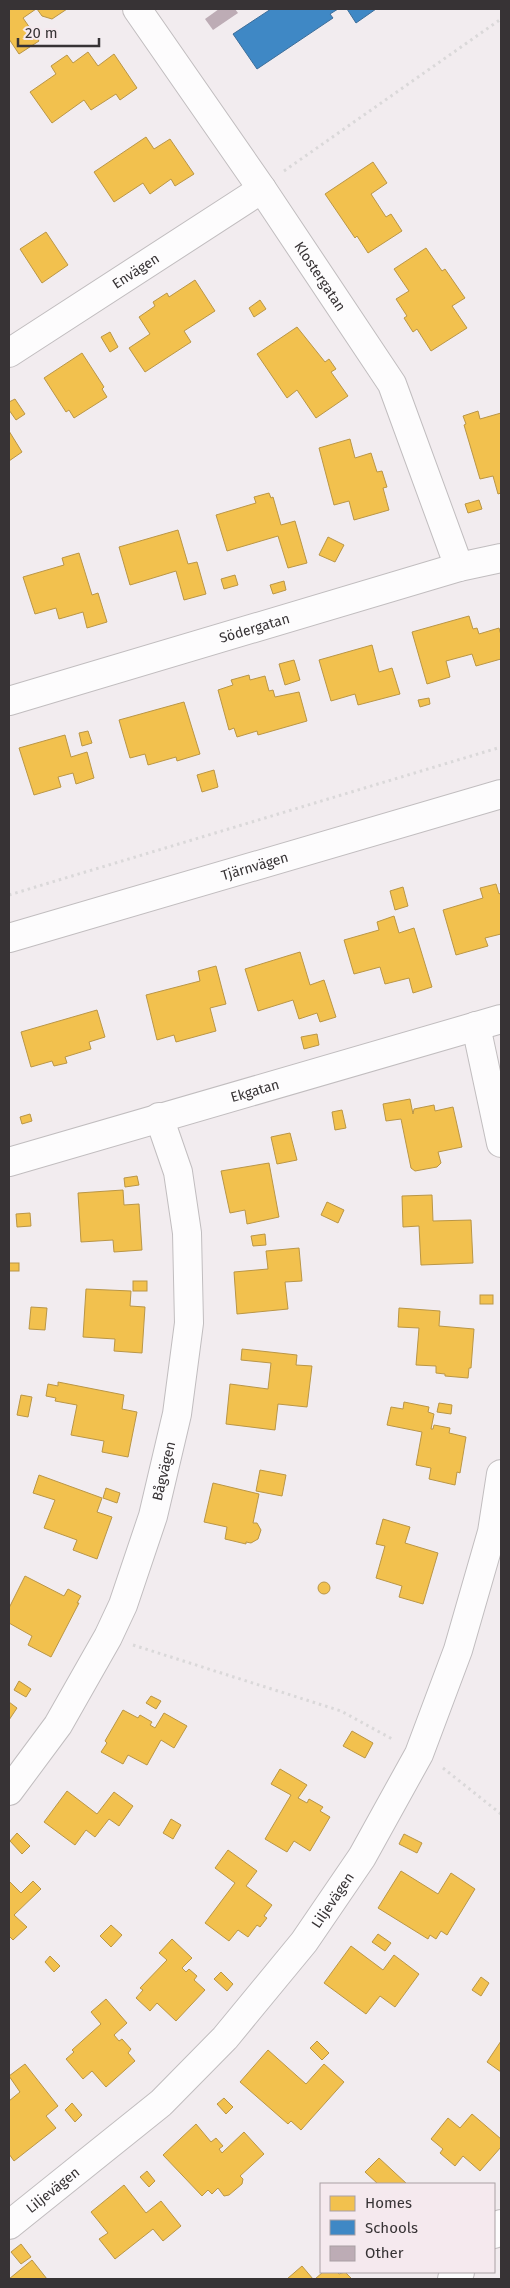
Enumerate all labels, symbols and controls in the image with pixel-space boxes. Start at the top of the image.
scale bar [18,15,99,47]
text: 20 m [25,24,58,42]
street label: Klostergatan [291,238,349,314]
street label: Envägen [109,249,162,292]
street label: Södergatan [217,609,292,646]
street label: Tjärnvägen [219,848,290,884]
street label: Ekgatan [228,1075,281,1106]
street label: Bågvägen [148,1440,179,1502]
street label: Liljevägen [308,1869,357,1931]
street label: Liljevägen [23,2163,83,2216]
legend [320,2183,495,2273]
text: Homes [365,2194,412,2212]
text: Schools [365,2219,418,2237]
text: Other [365,2244,404,2262]

